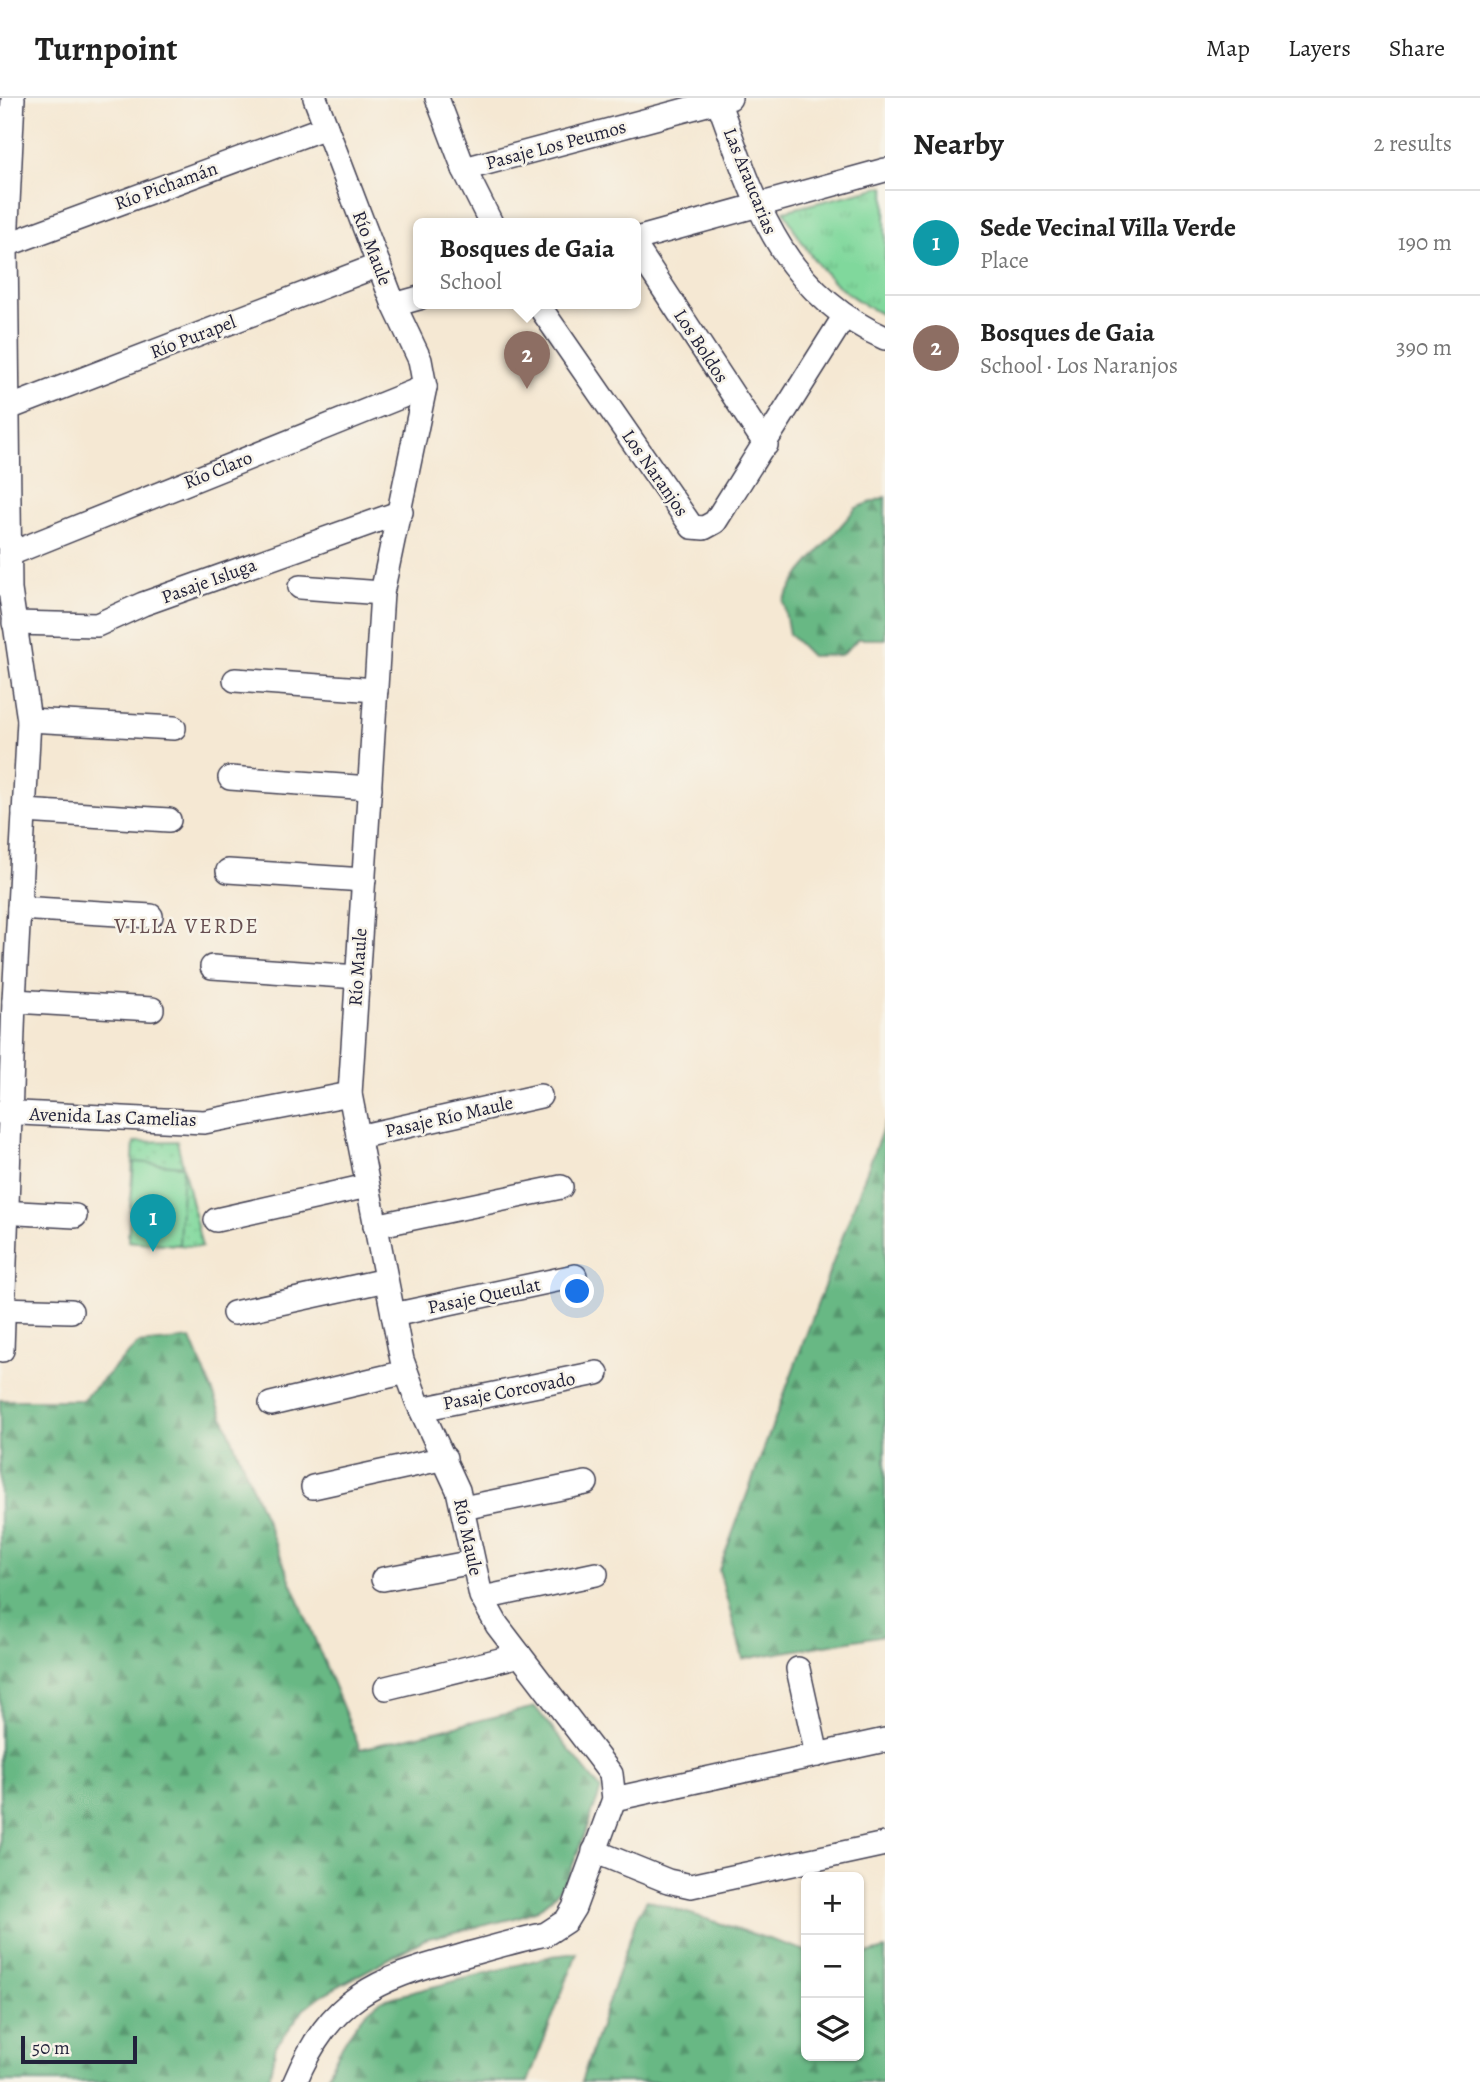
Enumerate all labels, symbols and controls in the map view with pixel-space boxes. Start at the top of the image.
text: Turnpoint [35,26,177,71]
text: Map [1206,32,1250,64]
text: Layers [1288,32,1351,64]
text: Share [1389,32,1445,64]
street label: Pasaje Los Peumos [483,114,629,176]
street label: Las Araucarias [717,124,783,238]
text: Nearby [913,124,1004,164]
text: 2 results [1374,128,1452,159]
street label: Río Pichamán [111,155,221,217]
street label: Río Maule [346,207,398,289]
text: Sede Vecinal Villa Verde [980,210,1236,245]
popup [413,218,641,309]
text: 1 [932,227,940,258]
text: 190 m [1398,227,1452,258]
text: Bosques de Gaia [440,231,614,266]
text: Place [980,245,1029,276]
text: School [440,266,502,297]
street label: Los Boldos [667,304,735,388]
street label: Río Purapel [146,309,240,365]
text: Bosques de Gaia [980,315,1155,350]
pin: 2 [504,331,550,389]
text: 2 [930,332,942,363]
text: 390 m [1396,332,1452,363]
text: School · Los Naranjos [980,350,1178,381]
street label: Los Naranjos [615,424,695,522]
street label: Río Claro [180,444,256,496]
street label: Pasaje Isluga [158,552,260,610]
district label: VILLA VERDE [113,912,260,940]
street label: Río Maule [342,927,374,1007]
street label: Pasaje Río Maule [382,1090,516,1144]
street label: Avenida Las Camelias [28,1101,197,1133]
pin: 1 [130,1194,176,1252]
street label: Pasaje Queulat [425,1271,543,1321]
your location [560,1274,594,1308]
street label: Pasaje Corcovado [441,1365,577,1417]
street label: Río Maule [447,1496,489,1578]
map controls [801,1872,864,2061]
button: + [801,1872,864,1935]
button: − [801,1935,864,1998]
button: layers [801,1998,864,2061]
scale bar [21,2033,136,2065]
text: 50 m [32,2035,70,2061]

